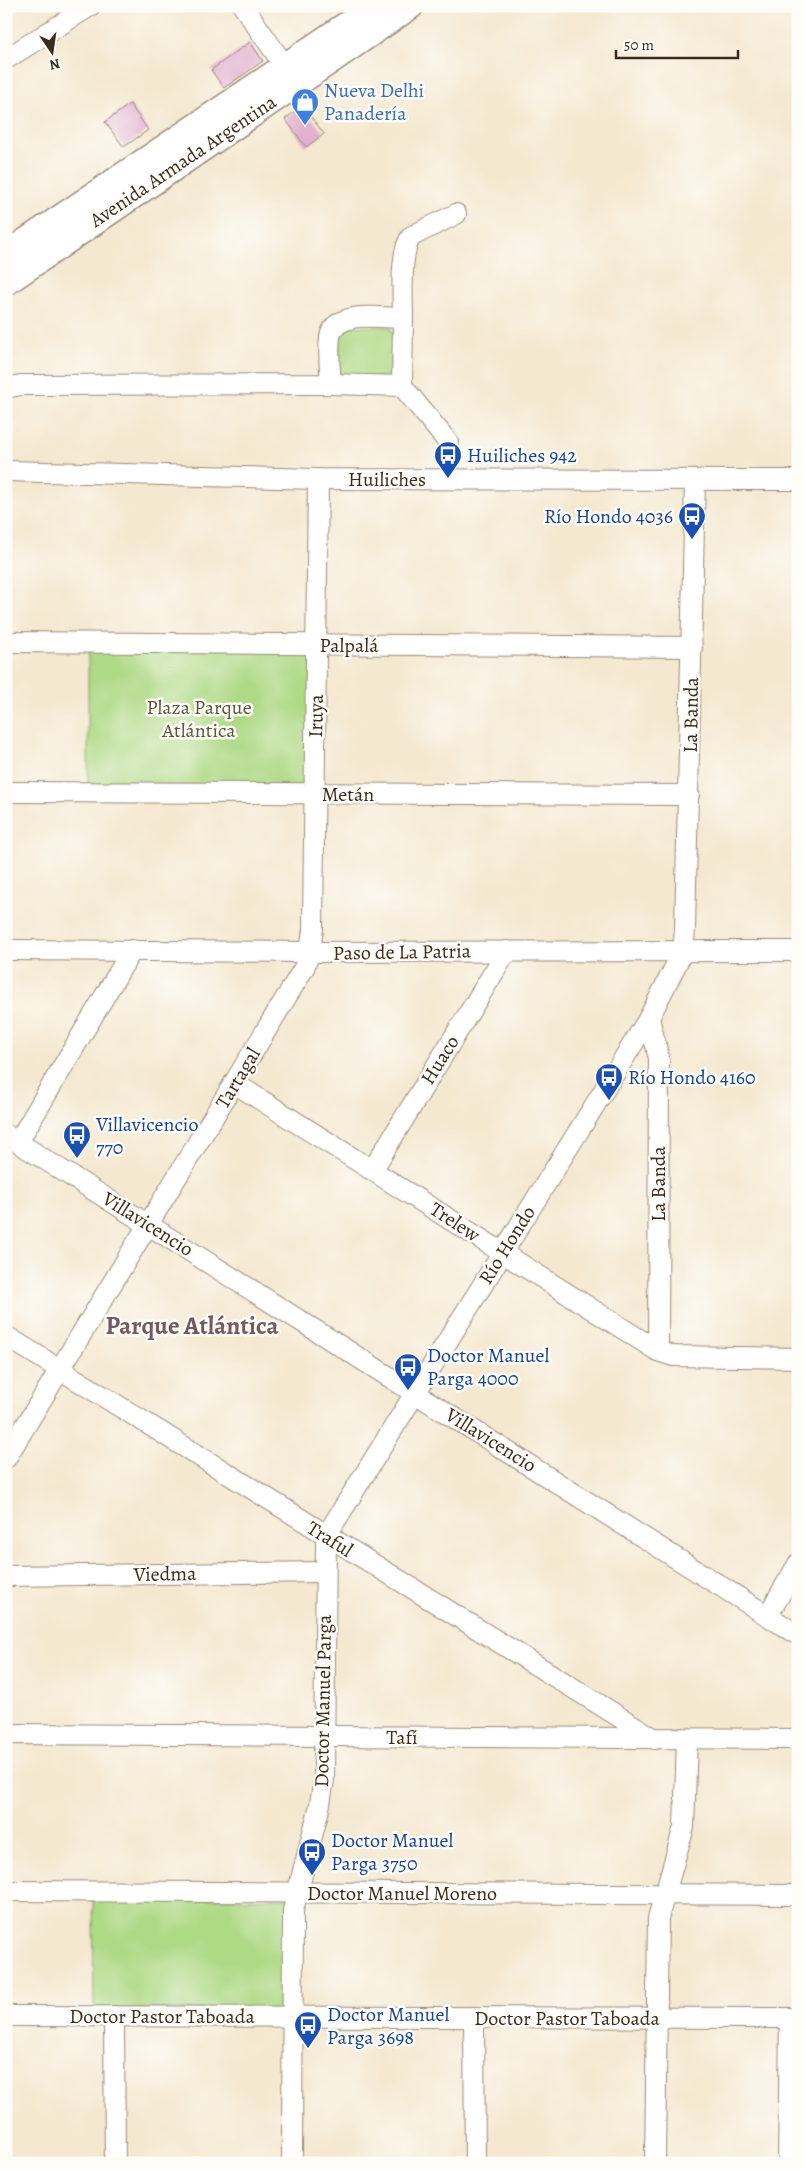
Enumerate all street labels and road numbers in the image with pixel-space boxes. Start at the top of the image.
street label: Avenida Armada Argentina [84,88,282,234]
street label: Huiliches [348,466,426,493]
street label: Palpalá [320,632,379,659]
street label: La Banda [677,676,705,753]
street label: Iruya [302,693,330,738]
street label: Metán [322,781,374,808]
street label: Paso de La Patria [333,937,472,967]
street label: Huaco [414,1030,466,1090]
street label: Tartagal [209,1042,267,1114]
street label: La Banda [645,1145,672,1222]
street label: Villavicencio [97,1185,199,1263]
street label: Trelew [425,1196,486,1249]
street label: Río Hondo [472,1201,542,1289]
street label: Villavicencio [440,1401,542,1479]
street label: Traful [302,1514,358,1564]
street label: Viedma [132,1560,197,1588]
street label: Doctor Manuel Parga [308,1614,338,1788]
street label: Tafí [386,1724,418,1751]
street label: Doctor Manuel Moreno [307,1880,497,1907]
street label: Doctor Pastor Taboada [69,2003,255,2030]
street label: Doctor Pastor Taboada [474,2005,660,2032]

